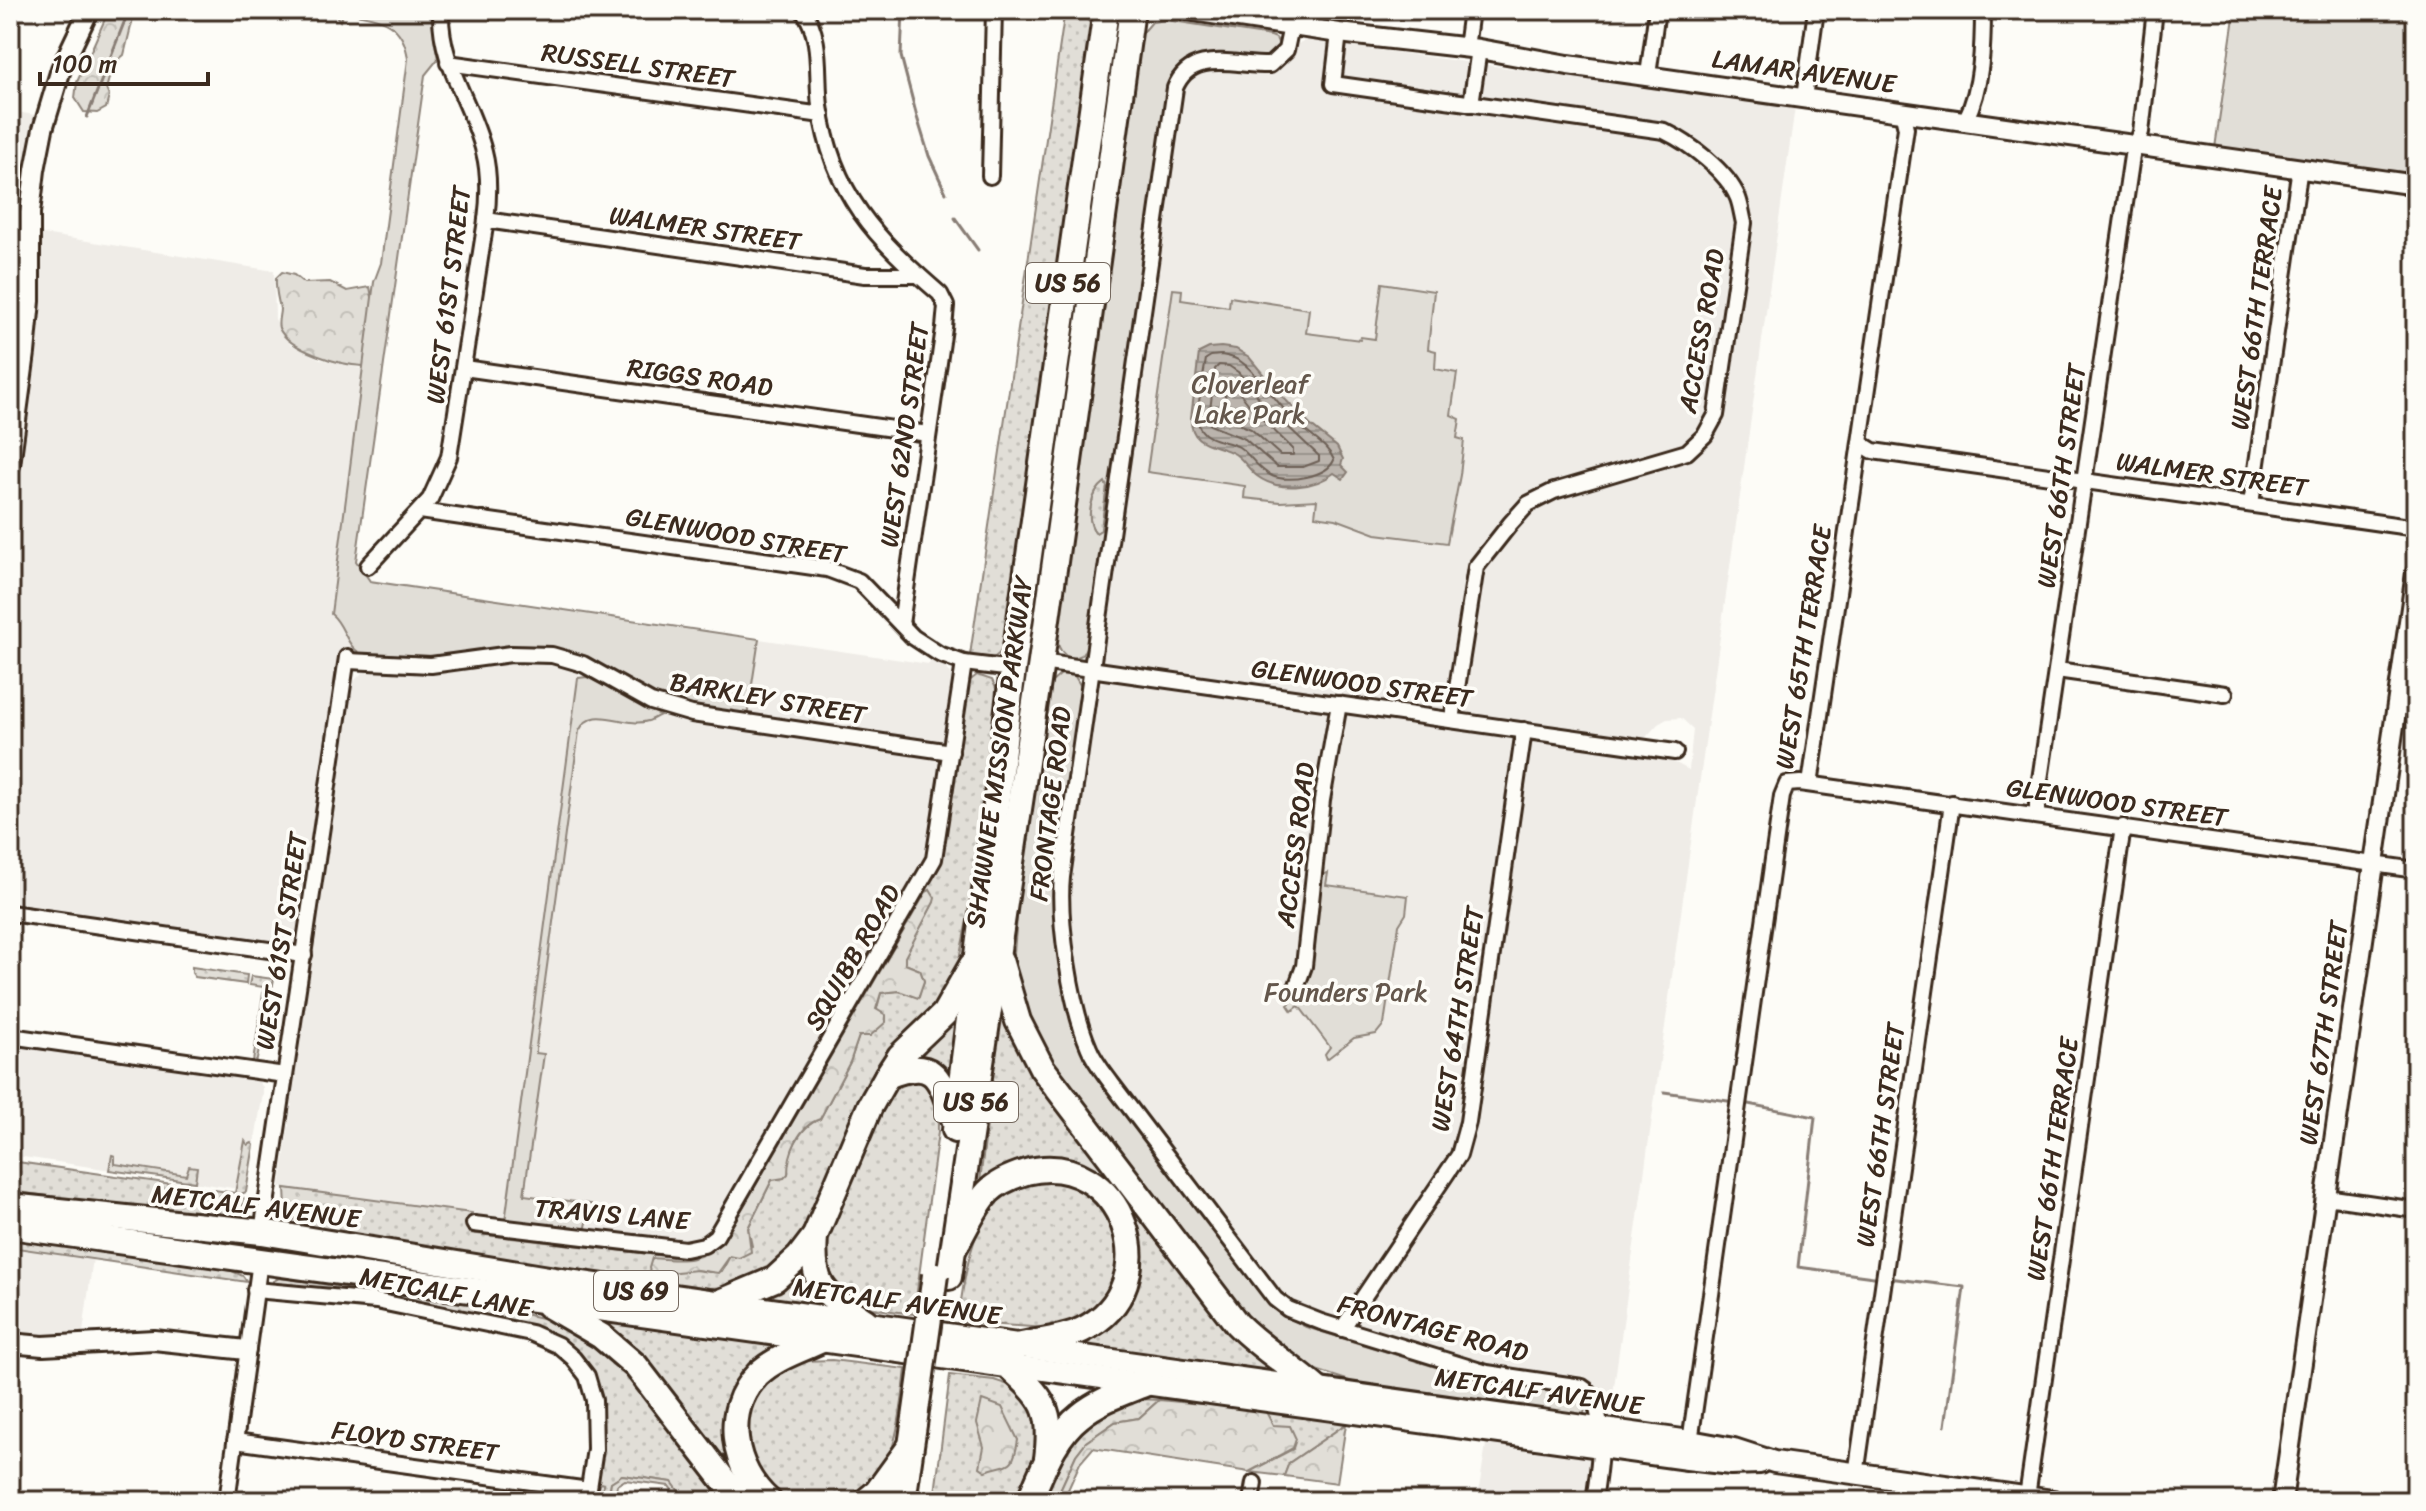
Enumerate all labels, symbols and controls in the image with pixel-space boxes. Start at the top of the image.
street label: RUSSELL STREET [539,29,739,102]
street label: LAMAR AVENUE [1709,35,1900,107]
scale bar [40,36,208,86]
text: 100 m [52,43,117,85]
street label: WEST 61ST STREET [412,181,484,407]
street label: WEST 66TH TERRACE [2216,182,2296,433]
street label: WALMER STREET [606,192,806,264]
street label: ACCESS ROAD [1664,245,1738,418]
road number: US 56 [1026,263,1110,303]
street label: WEST 62ND STREET [865,318,943,550]
street label: RIGGS ROAD [624,344,776,410]
street label: WEST 66TH STREET [2023,359,2100,591]
park label: Cloverleaf Lake Park [1191,361,1311,437]
street label: WALMER STREET [2113,438,2313,510]
street label: GLENWOOD STREET [622,493,852,577]
street label: WEST 65TH TERRACE [1761,520,1845,772]
street label: SHAWNEE MISSION PARKWAY [952,572,1047,931]
street label: GLENWOOD STREET [1248,645,1478,722]
street label: BARKLEY STREET [666,658,872,738]
street label: FRONTAGE ROAD [1015,704,1085,904]
street label: ACCESS ROAD [1262,759,1328,931]
street label: GLENWOOD STREET [2003,764,2233,841]
street label: WEST 61ST STREET [241,827,321,1053]
street label: SQUIBB ROAD [791,874,913,1039]
street label: WEST 64TH STREET [1417,901,1498,1135]
street label: WEST 67TH STREET [2285,916,2362,1148]
park label: Founders Park [1264,969,1428,1015]
street label: WEST 66TH STREET [1842,1018,1919,1250]
street label: WEST 66TH TERRACE [2012,1033,2092,1284]
road number: US 56 [934,1082,1018,1122]
street label: METCALF AVENUE [149,1170,364,1242]
street label: TRAVIS LANE [533,1184,693,1244]
street label: METCALF LANE [356,1253,538,1332]
street label: METCALF AVENUE [790,1264,1006,1339]
road number: US 69 [594,1271,678,1311]
street label: FRONTAGE ROAD [1333,1280,1534,1376]
street label: METCALF AVENUE [1432,1354,1648,1429]
street label: FLOYD STREET [329,1407,503,1476]

